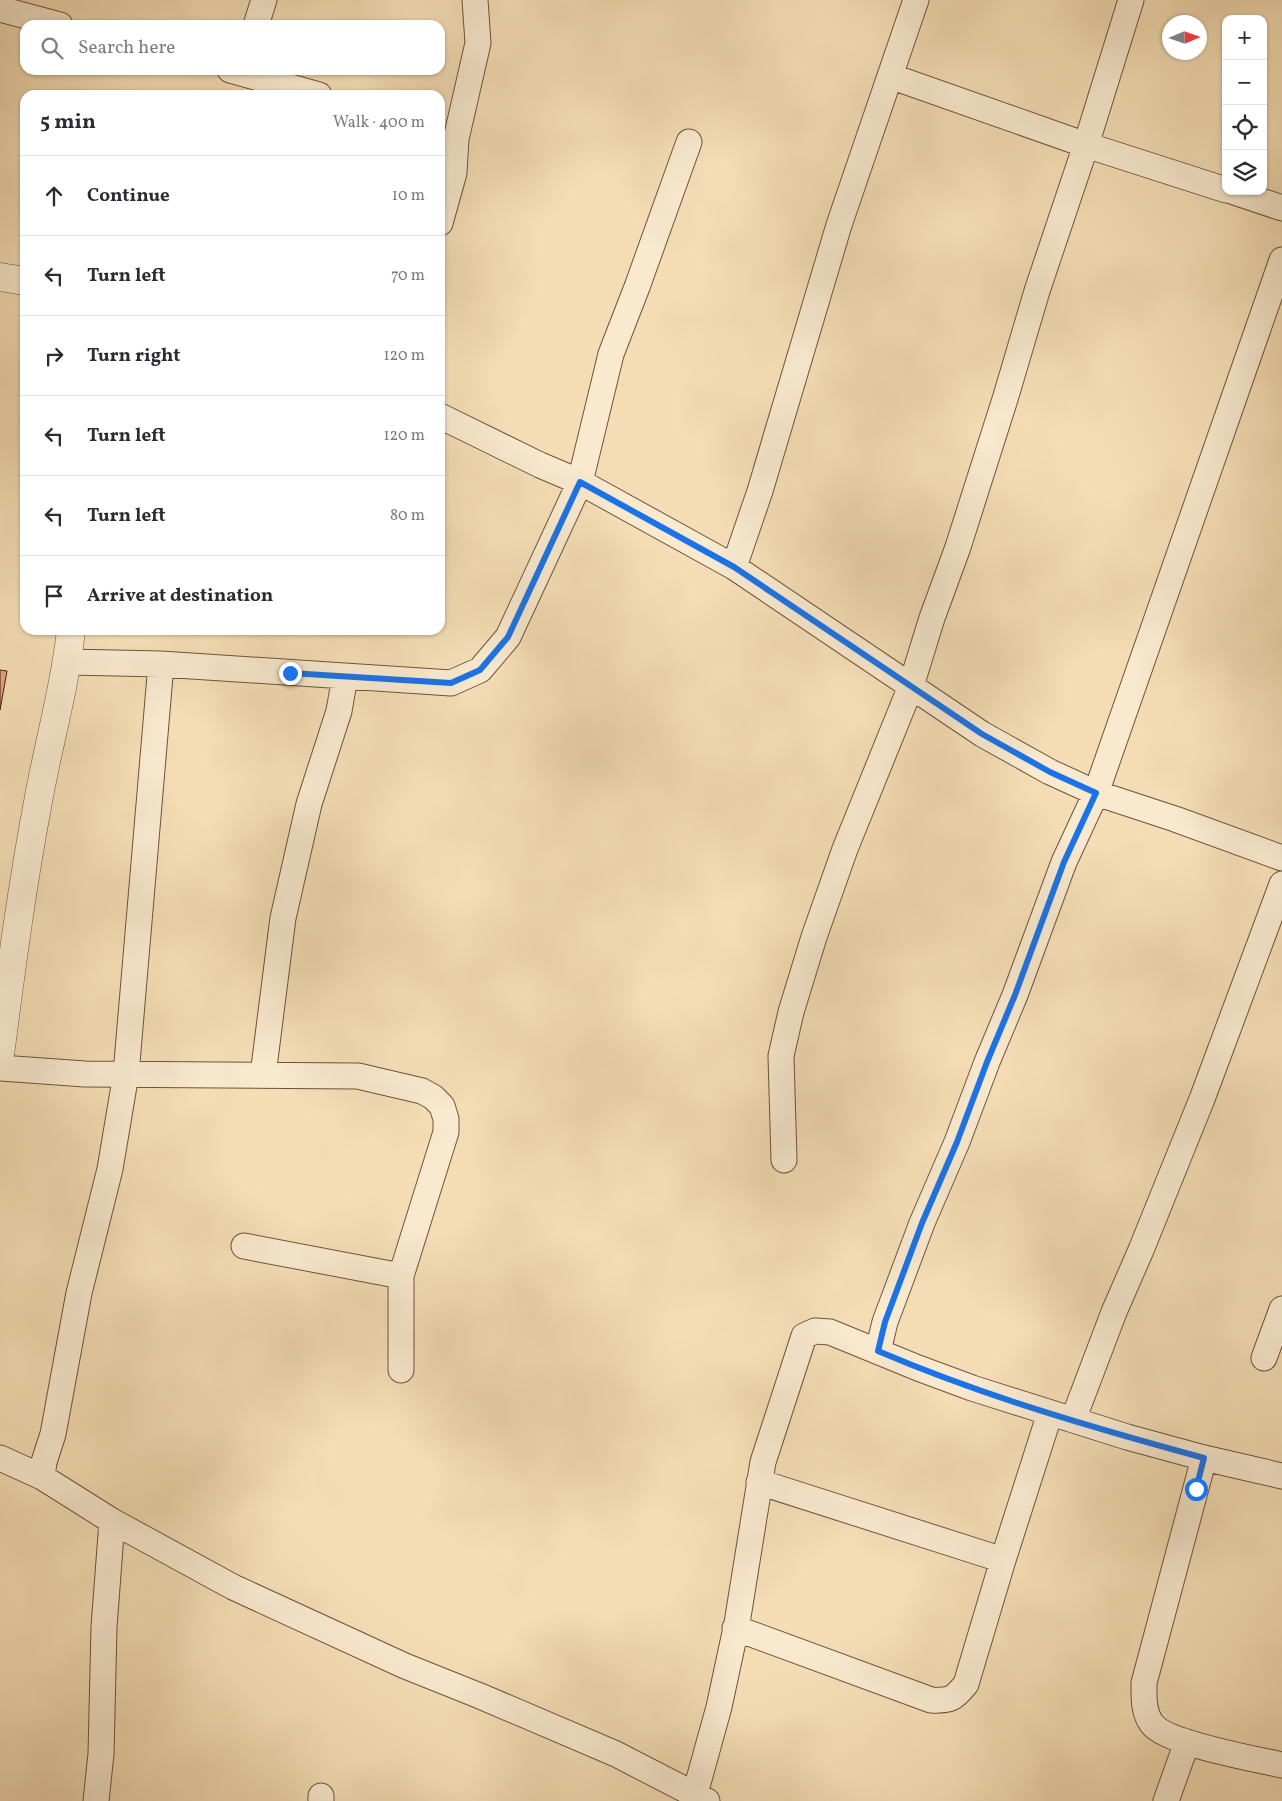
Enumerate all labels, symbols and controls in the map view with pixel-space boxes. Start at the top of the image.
north arrow [1162,15,1207,60]
map controls [1222,15,1267,195]
button: + [1222,15,1267,60]
search box [20,20,445,75]
icon: search [38,34,66,62]
text: Search here [78,35,175,61]
button: − [1222,60,1267,105]
button: locate [1222,105,1267,150]
text: 5 min [40,108,96,137]
text: Walk · 400 m [333,112,425,134]
button: layers [1222,150,1267,195]
icon: ahead [40,182,68,210]
text: Continue [87,183,170,209]
text: 10 m [392,185,425,207]
icon: left [40,262,68,290]
text: Turn left [87,263,166,289]
text: 70 m [391,265,425,287]
icon: right [40,342,68,370]
text: Turn right [87,343,180,369]
text: 120 m [383,345,425,367]
icon: left [40,422,68,450]
text: Turn left [87,423,166,449]
text: 120 m [383,425,425,447]
icon: left [40,502,68,530]
text: Turn left [87,503,166,529]
text: 80 m [390,505,425,527]
icon: arrive [40,582,68,610]
text: Arrive at destination [87,583,273,609]
route end [279,662,302,685]
route start [1185,1478,1208,1501]

